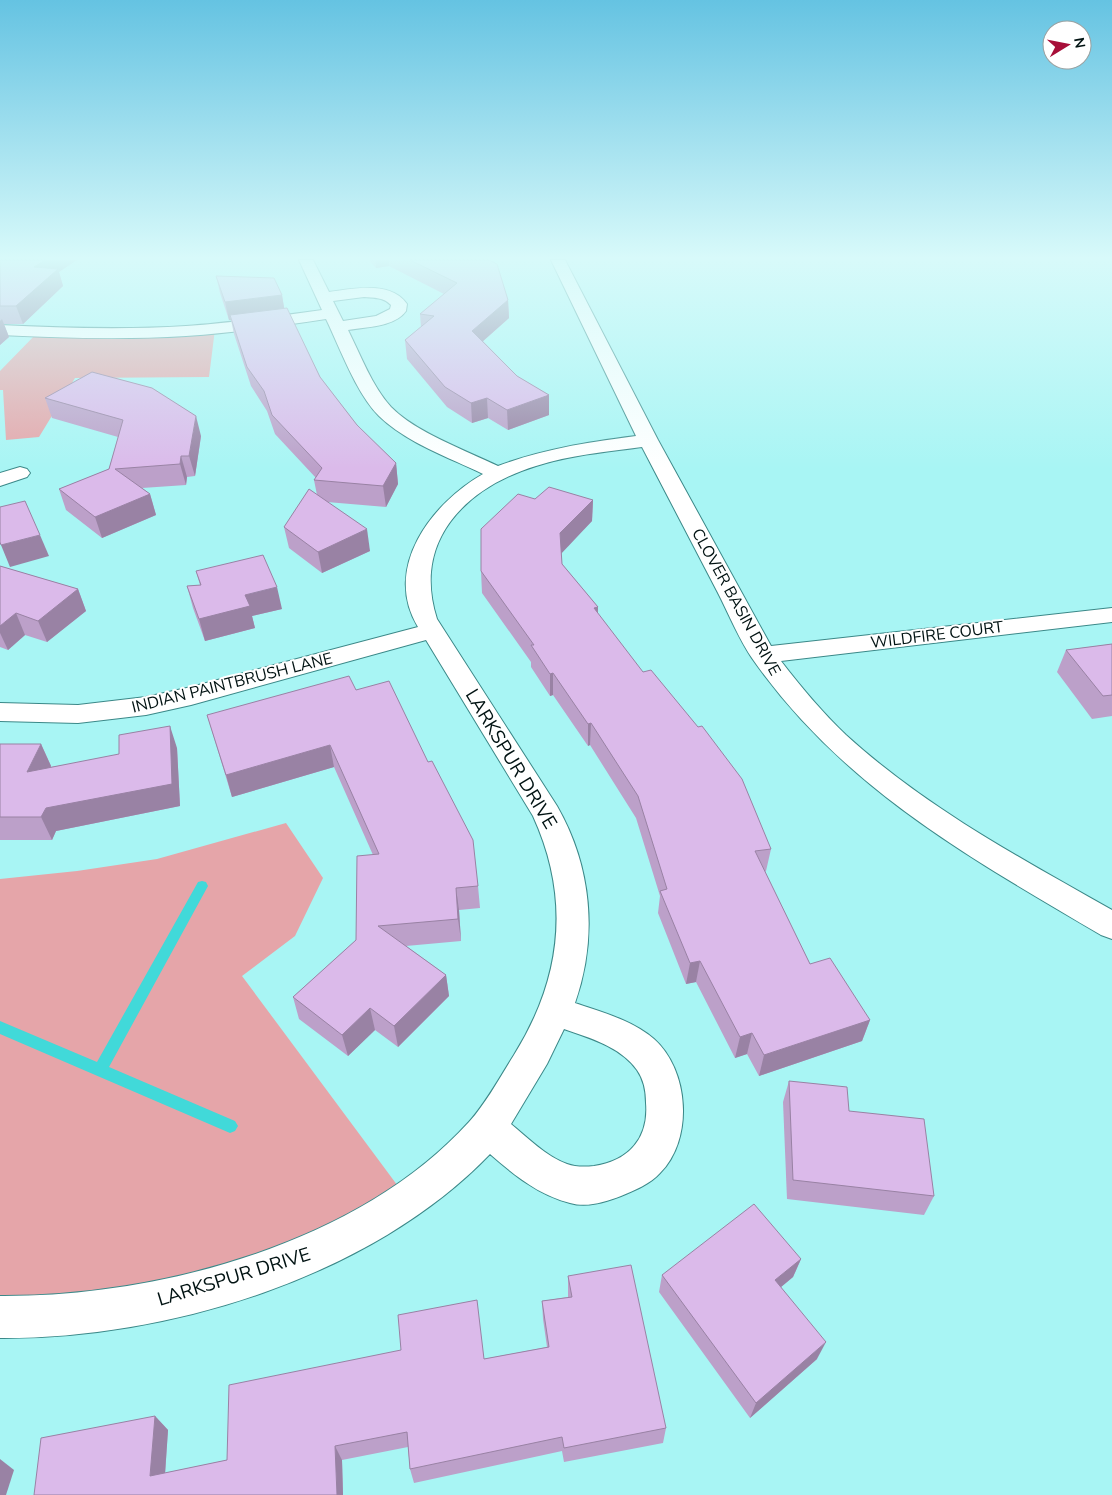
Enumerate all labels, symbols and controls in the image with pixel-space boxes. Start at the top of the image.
north arrow [1042,20,1092,70]
text: N [1069,36,1090,50]
street label: CLOVER BASIN DRIVE [686,524,786,680]
street label: WILDFIRE COURT [869,616,1005,654]
street label: INDIAN PAINTBRUSH LANE [129,647,335,719]
street label: LARKSPUR DRIVE [459,684,563,834]
street label: LARKSPUR DRIVE [154,1241,314,1313]

